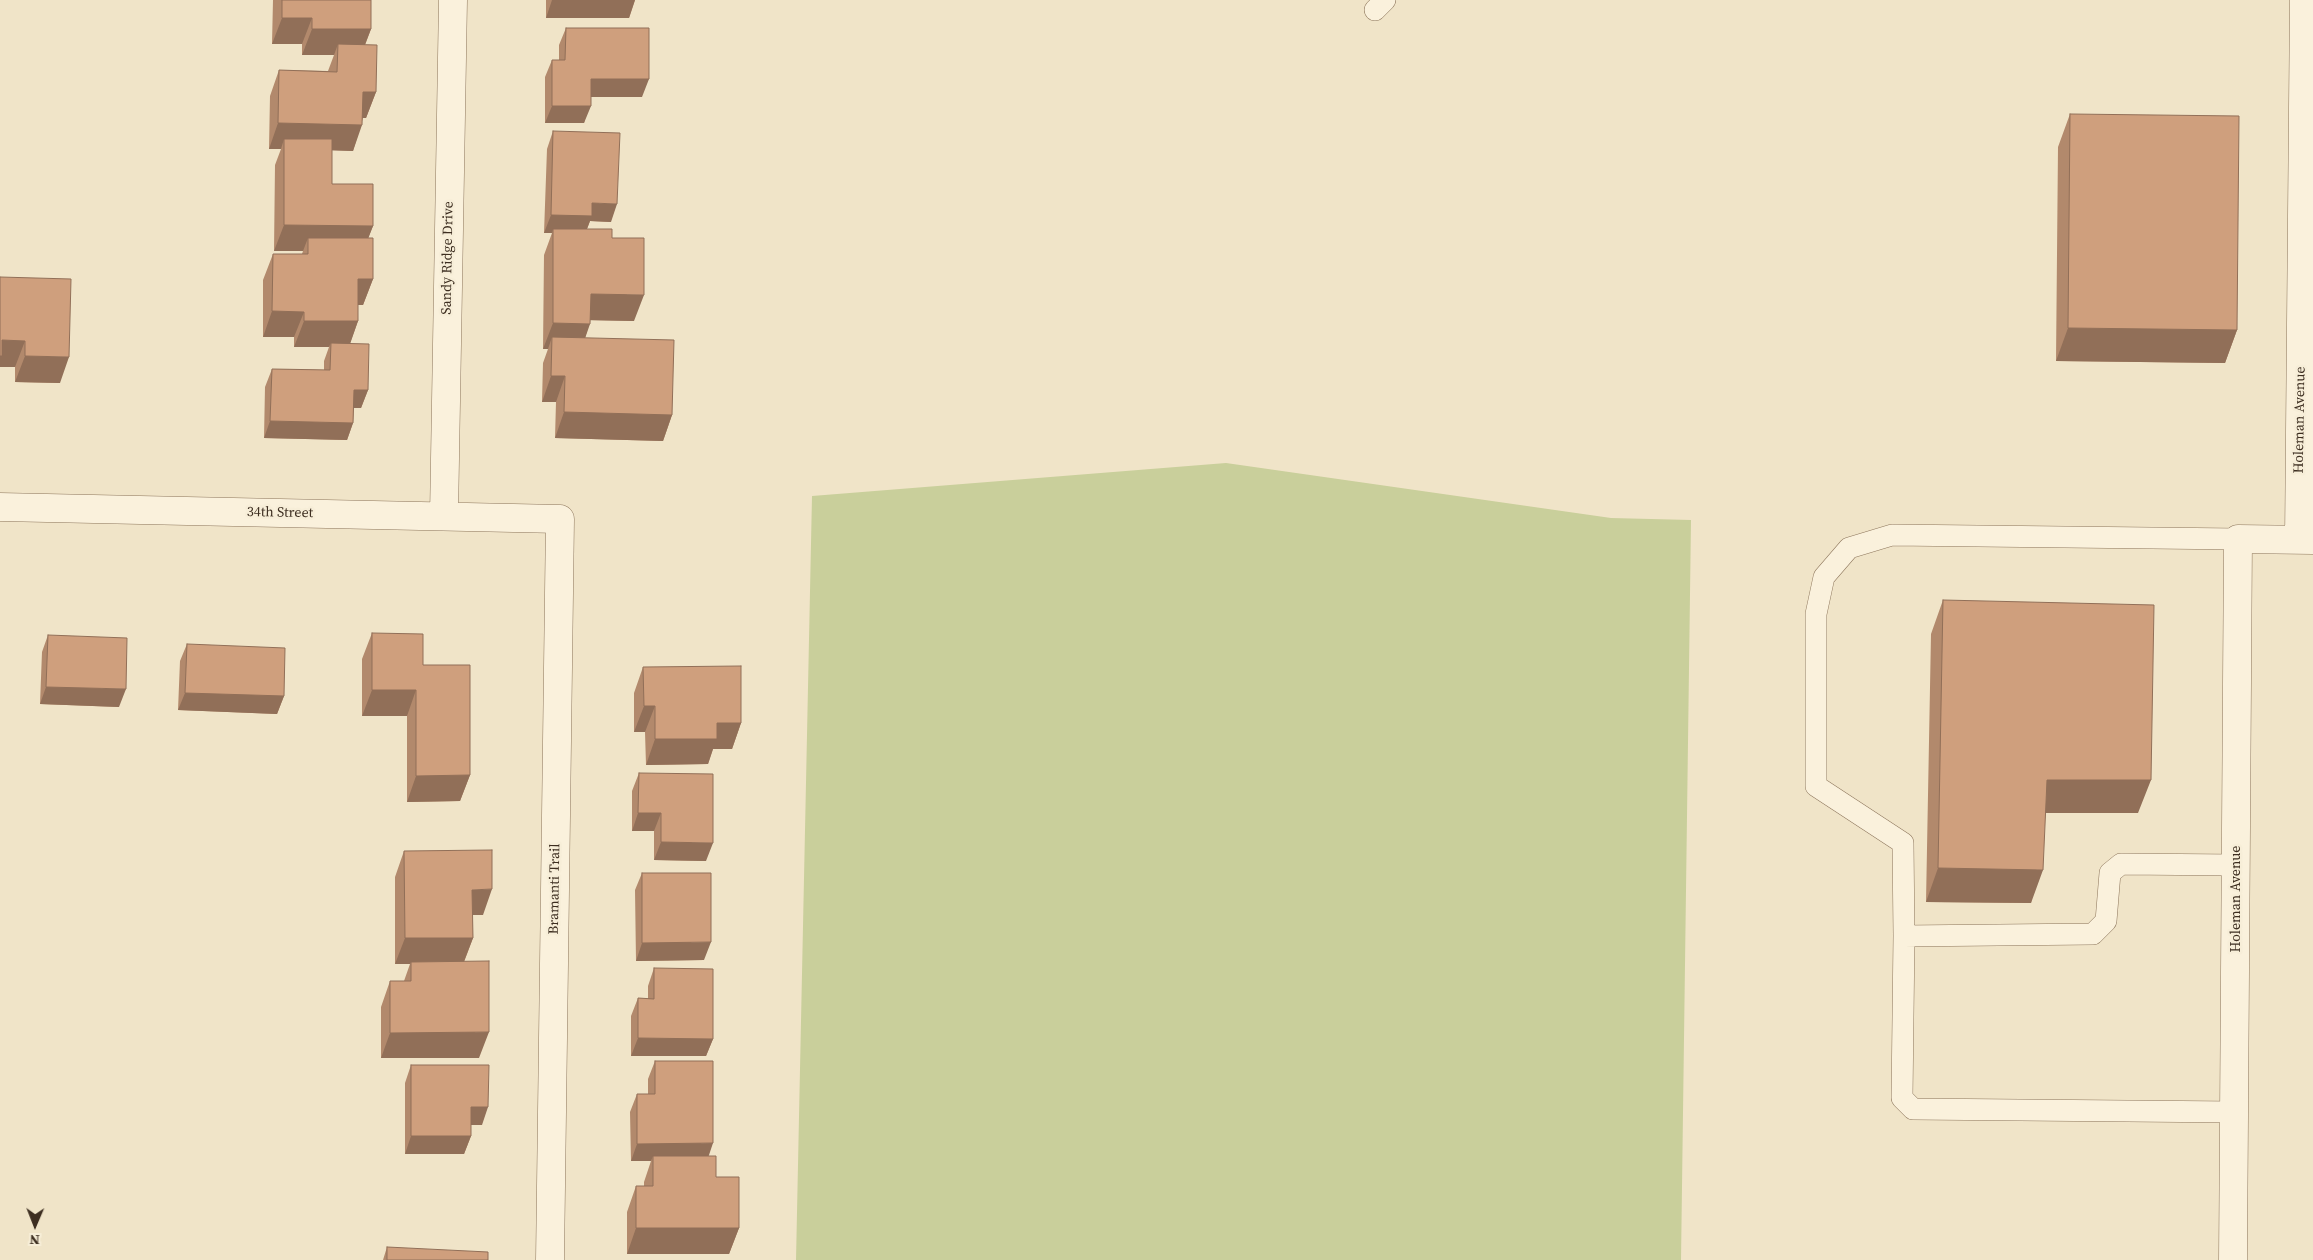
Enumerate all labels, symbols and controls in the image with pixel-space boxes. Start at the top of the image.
street label: Sandy Ridge Drive [439,201,457,315]
street label: Holeman Avenue [2291,366,2309,474]
street label: 34th Street [247,504,313,522]
street label: Bramanti Trail [546,843,564,935]
street label: Holeman Avenue [2228,846,2244,952]
north arrow [10,1200,60,1250]
text: N [29,1230,40,1250]

